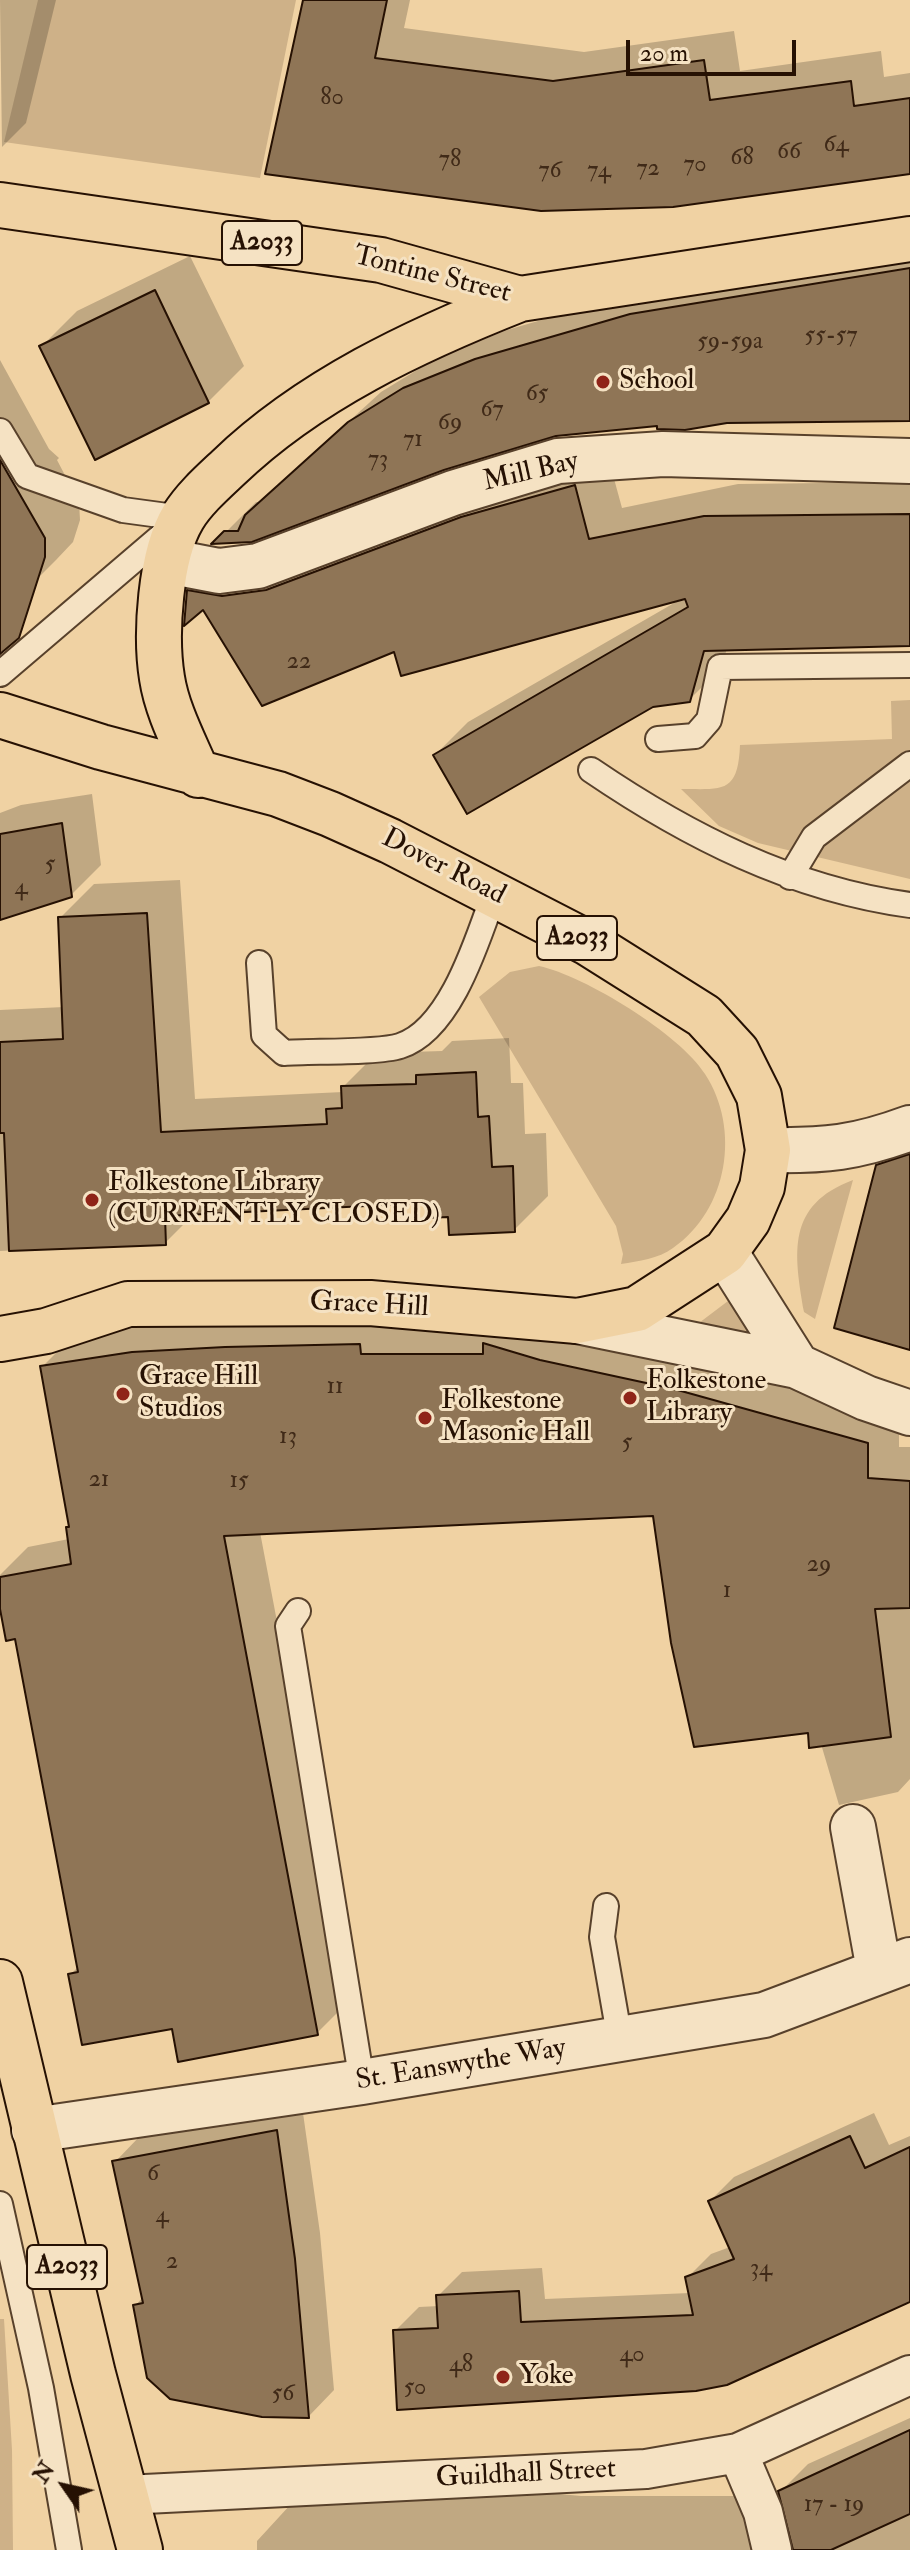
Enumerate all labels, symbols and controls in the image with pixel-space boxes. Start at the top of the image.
scale bar [630,24,800,74]
text: 20 m [640,38,688,69]
house number: 80 [320,85,344,113]
house number: 64 [823,132,849,160]
house number: 66 [777,139,801,167]
house number: 68 [730,145,754,173]
house number: 78 [439,147,461,175]
house number: 70 [683,152,707,180]
house number: 72 [636,156,660,184]
house number: 76 [538,158,562,186]
house number: 74 [587,158,611,186]
road number: A2033 [222,221,302,265]
street label: Tontine Street [350,240,514,312]
house number: 55-57 [805,323,857,351]
house number: 59-59a [697,329,763,357]
place label: School [619,365,695,399]
marker: School [594,373,612,391]
house number: 65 [526,381,548,409]
house number: 67 [480,397,504,425]
house number: 69 [438,410,462,438]
house number: 71 [403,427,423,455]
street label: Mill Bay [480,446,582,500]
house number: 73 [368,447,388,475]
house number: 22 [287,649,311,677]
street label: Dover Road [375,823,511,913]
house number: 5 [45,852,55,880]
house number: 4 [15,875,27,903]
road number: A2033 [537,916,617,960]
place label: Folkestone Library (CURRENTLY CLOSED) [108,1167,440,1233]
marker: Folkestone Library (CURRENTLY CLOSED) [83,1191,101,1209]
street label: Grace Hill [309,1286,429,1326]
place label: Grace Hill Studios [139,1361,258,1427]
place label: Folkestone Library [646,1365,766,1431]
house number: 11 [326,1374,344,1402]
marker: Grace Hill Studios [114,1385,132,1403]
place label: Folkestone Masonic Hall [441,1385,590,1451]
marker: Folkestone Library [621,1389,639,1407]
marker: Folkestone Masonic Hall [416,1409,434,1427]
house number: 13 [279,1424,297,1452]
house number: 5 [622,1430,632,1458]
house number: 21 [89,1467,109,1495]
house number: 15 [229,1468,249,1496]
house number: 29 [807,1552,831,1580]
house number: 1 [723,1578,731,1606]
street label: St. Eanswythe Way [354,2033,568,2099]
house number: 6 [147,2161,159,2189]
house number: 4 [156,2203,168,2231]
road number: A2033 [27,2245,107,2289]
house number: 2 [166,2249,178,2277]
house number: 34 [750,2256,772,2284]
house number: 40 [619,2342,645,2370]
house number: 48 [449,2352,473,2380]
place label: Yoke [519,2360,574,2394]
marker: Yoke [494,2368,512,2386]
house number: 50 [404,2375,426,2403]
house number: 56 [272,2381,294,2409]
north arrow [24,2446,104,2526]
street label: Guildhall Street [435,2454,617,2496]
text: N [27,2457,61,2489]
house number: 17 - 19 [804,2492,864,2520]

